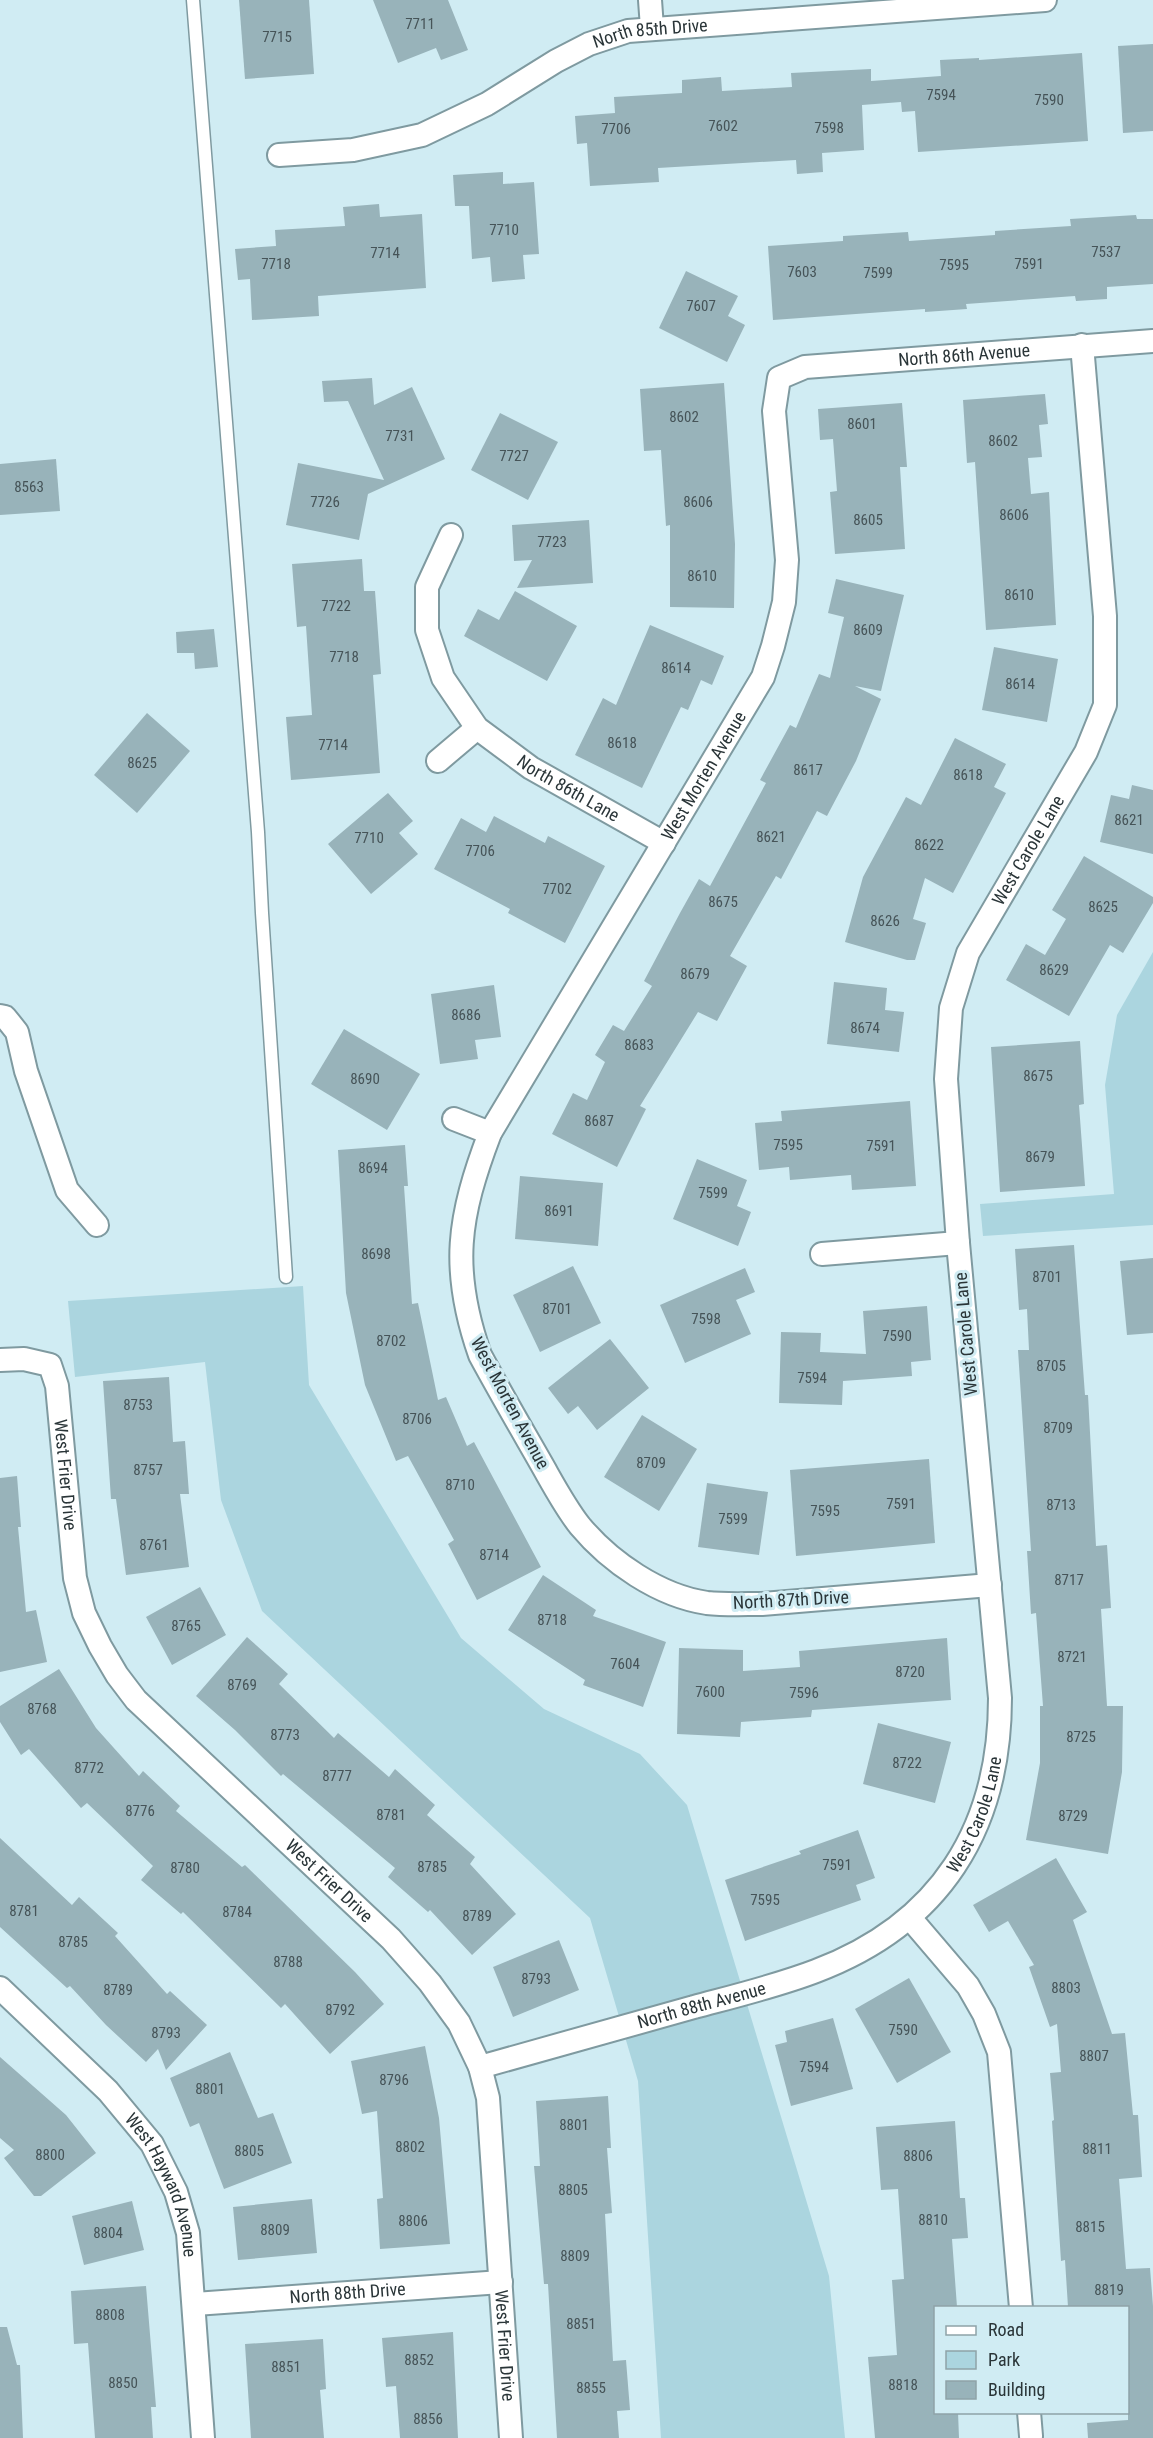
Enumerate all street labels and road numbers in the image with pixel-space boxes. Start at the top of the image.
street label: North 85th Drive [590,14,708,52]
street label: North 86th Avenue [897,339,1031,370]
street label: West Morten Avenue [657,707,750,844]
street label: North 86th Lane [513,750,623,826]
street label: West Carole Lane [987,791,1068,909]
street label: West Carole Lane [950,1271,981,1397]
street label: West Morten Avenue [467,1333,554,1472]
street label: West Frier Drive [50,1418,81,1531]
street label: North 87th Drive [732,1586,849,1613]
street label: West Carole Lane [942,1755,1005,1877]
street label: West Frier Drive [281,1835,377,1926]
street label: North 88th Avenue [635,1977,768,2032]
street label: West Hayward Avenue [121,2109,201,2258]
street label: North 88th Drive [289,2278,406,2307]
street label: West Frier Drive [491,2289,519,2402]

